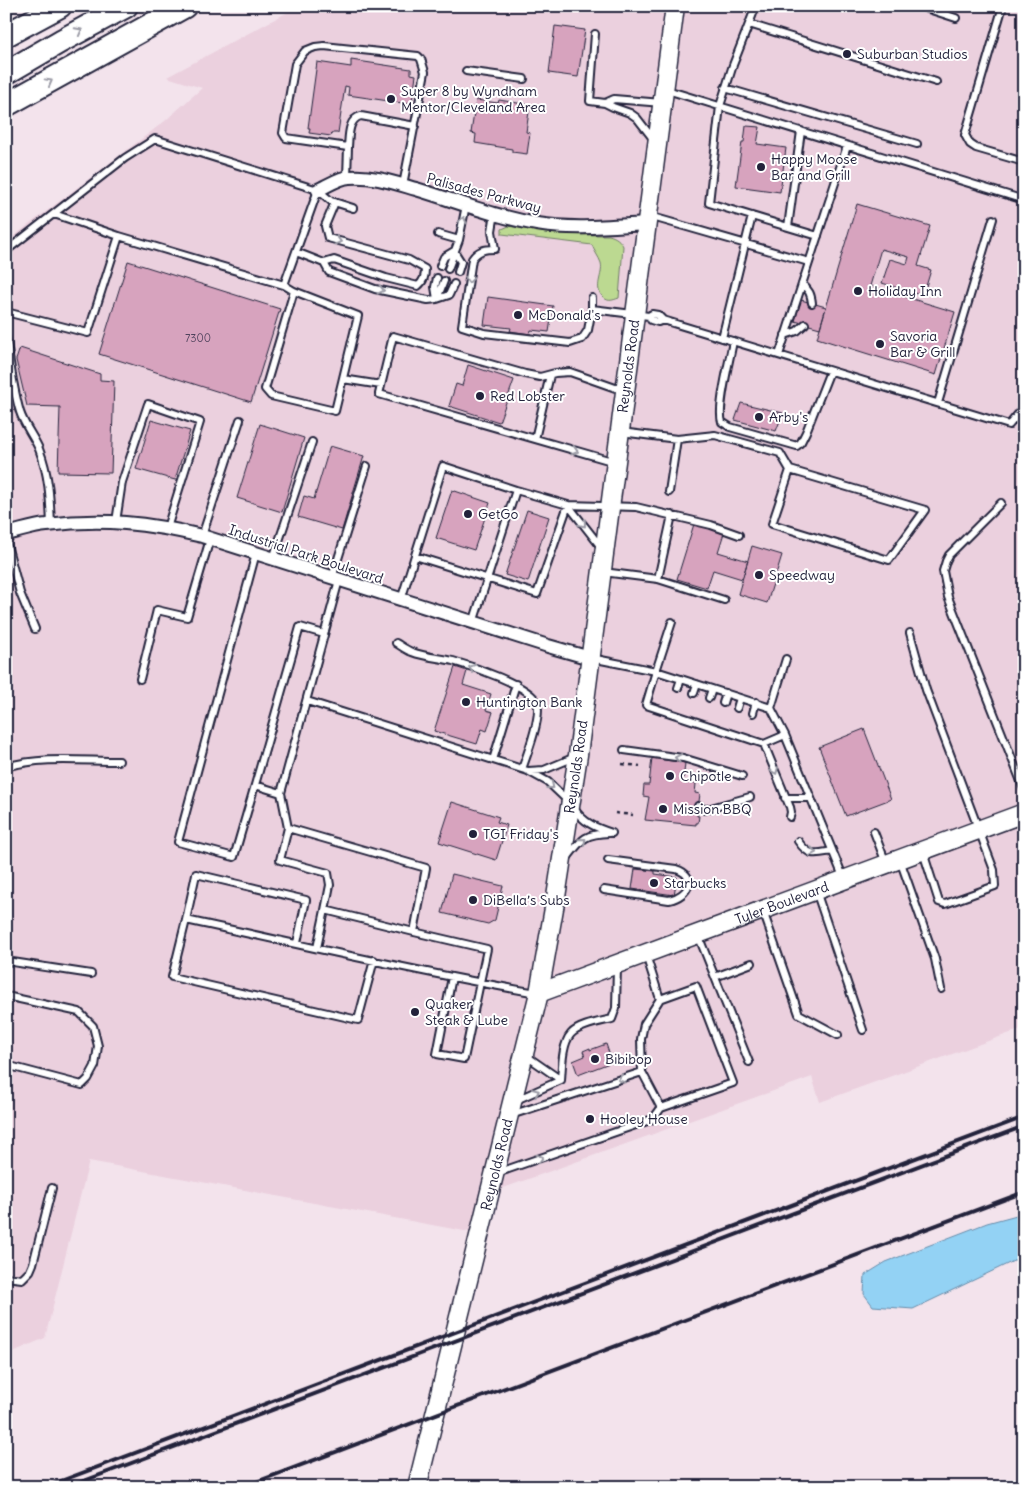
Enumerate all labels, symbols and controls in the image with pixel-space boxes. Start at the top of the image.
one-way arrow [74,27,83,37]
place label: Suburban Studios [857,45,968,63]
marker: Suburban Studios [841,48,853,60]
one-way arrow [43,78,52,88]
place label: Super 8 by Wyndham Mentor/Cleveland Area [401,82,546,116]
marker: Super 8 by Wyndham Mentor/Cleveland Area [385,93,397,105]
place label: Happy Moose Bar and Grill [771,150,857,184]
marker: Happy Moose Bar and Grill [755,161,767,173]
street label: Palisades Parkway [425,169,543,217]
one-way arrow [457,216,468,224]
one-way arrow [333,235,342,246]
one-way arrow [464,276,475,284]
place label: Holiday Inn [868,282,942,300]
one-way arrow [377,284,386,295]
marker: Holiday Inn [852,285,864,297]
place label: McDonald's [528,306,601,324]
marker: McDonald's [512,309,524,321]
street label: Reynolds Road [613,318,643,414]
place label: Savoria Bar & Grill [890,327,955,361]
house number: 7300 [185,331,211,345]
marker: Savoria Bar & Grill [874,338,886,350]
place label: Red Lobster [490,387,565,405]
marker: Red Lobster [474,390,486,402]
place label: Arby's [769,408,808,426]
marker: Arby's [753,411,765,423]
one-way arrow [571,445,579,455]
place label: GetGo [478,505,518,523]
marker: GetGo [462,508,474,520]
one-way arrow [577,518,586,528]
street label: Industrial Park Boulevard [226,520,386,588]
place label: Speedway [769,566,835,584]
marker: Speedway [753,569,765,581]
one-way arrow [468,664,477,674]
place label: Huntington Bank [476,693,582,711]
marker: Huntington Bank [460,696,472,708]
street label: Reynolds Road [560,719,591,815]
one-way arrow [673,753,682,763]
one-way arrow [768,766,779,775]
place label: Chipotle [680,767,732,785]
marker: Chipotle [664,770,676,782]
one-way arrow [546,780,555,789]
place label: Mission BBQ [673,800,752,818]
marker: Mission BBQ [657,803,669,815]
place label: TGI Friday's [483,825,559,843]
marker: TGI Friday's [467,828,479,840]
one-way arrow [577,838,586,847]
one-way arrow [808,846,817,856]
place label: Starbucks [664,874,726,892]
marker: Starbucks [648,877,660,889]
street label: Tyler Boulevard [733,877,831,928]
place label: DiBella’s Subs [483,891,570,909]
marker: DiBella’s Subs [467,894,479,906]
place label: Quaker Steak & Lube [425,995,508,1029]
marker: Quaker Steak & Lube [409,1006,421,1018]
place label: Bibibop [605,1050,652,1068]
marker: Bibibop [589,1053,601,1065]
one-way arrow [617,1073,625,1083]
one-way arrow [531,1087,540,1098]
place label: Hooley House [600,1110,688,1128]
marker: Hooley House [584,1113,596,1125]
street label: Reynolds Road [477,1117,517,1213]
one-way arrow [535,1154,543,1164]

